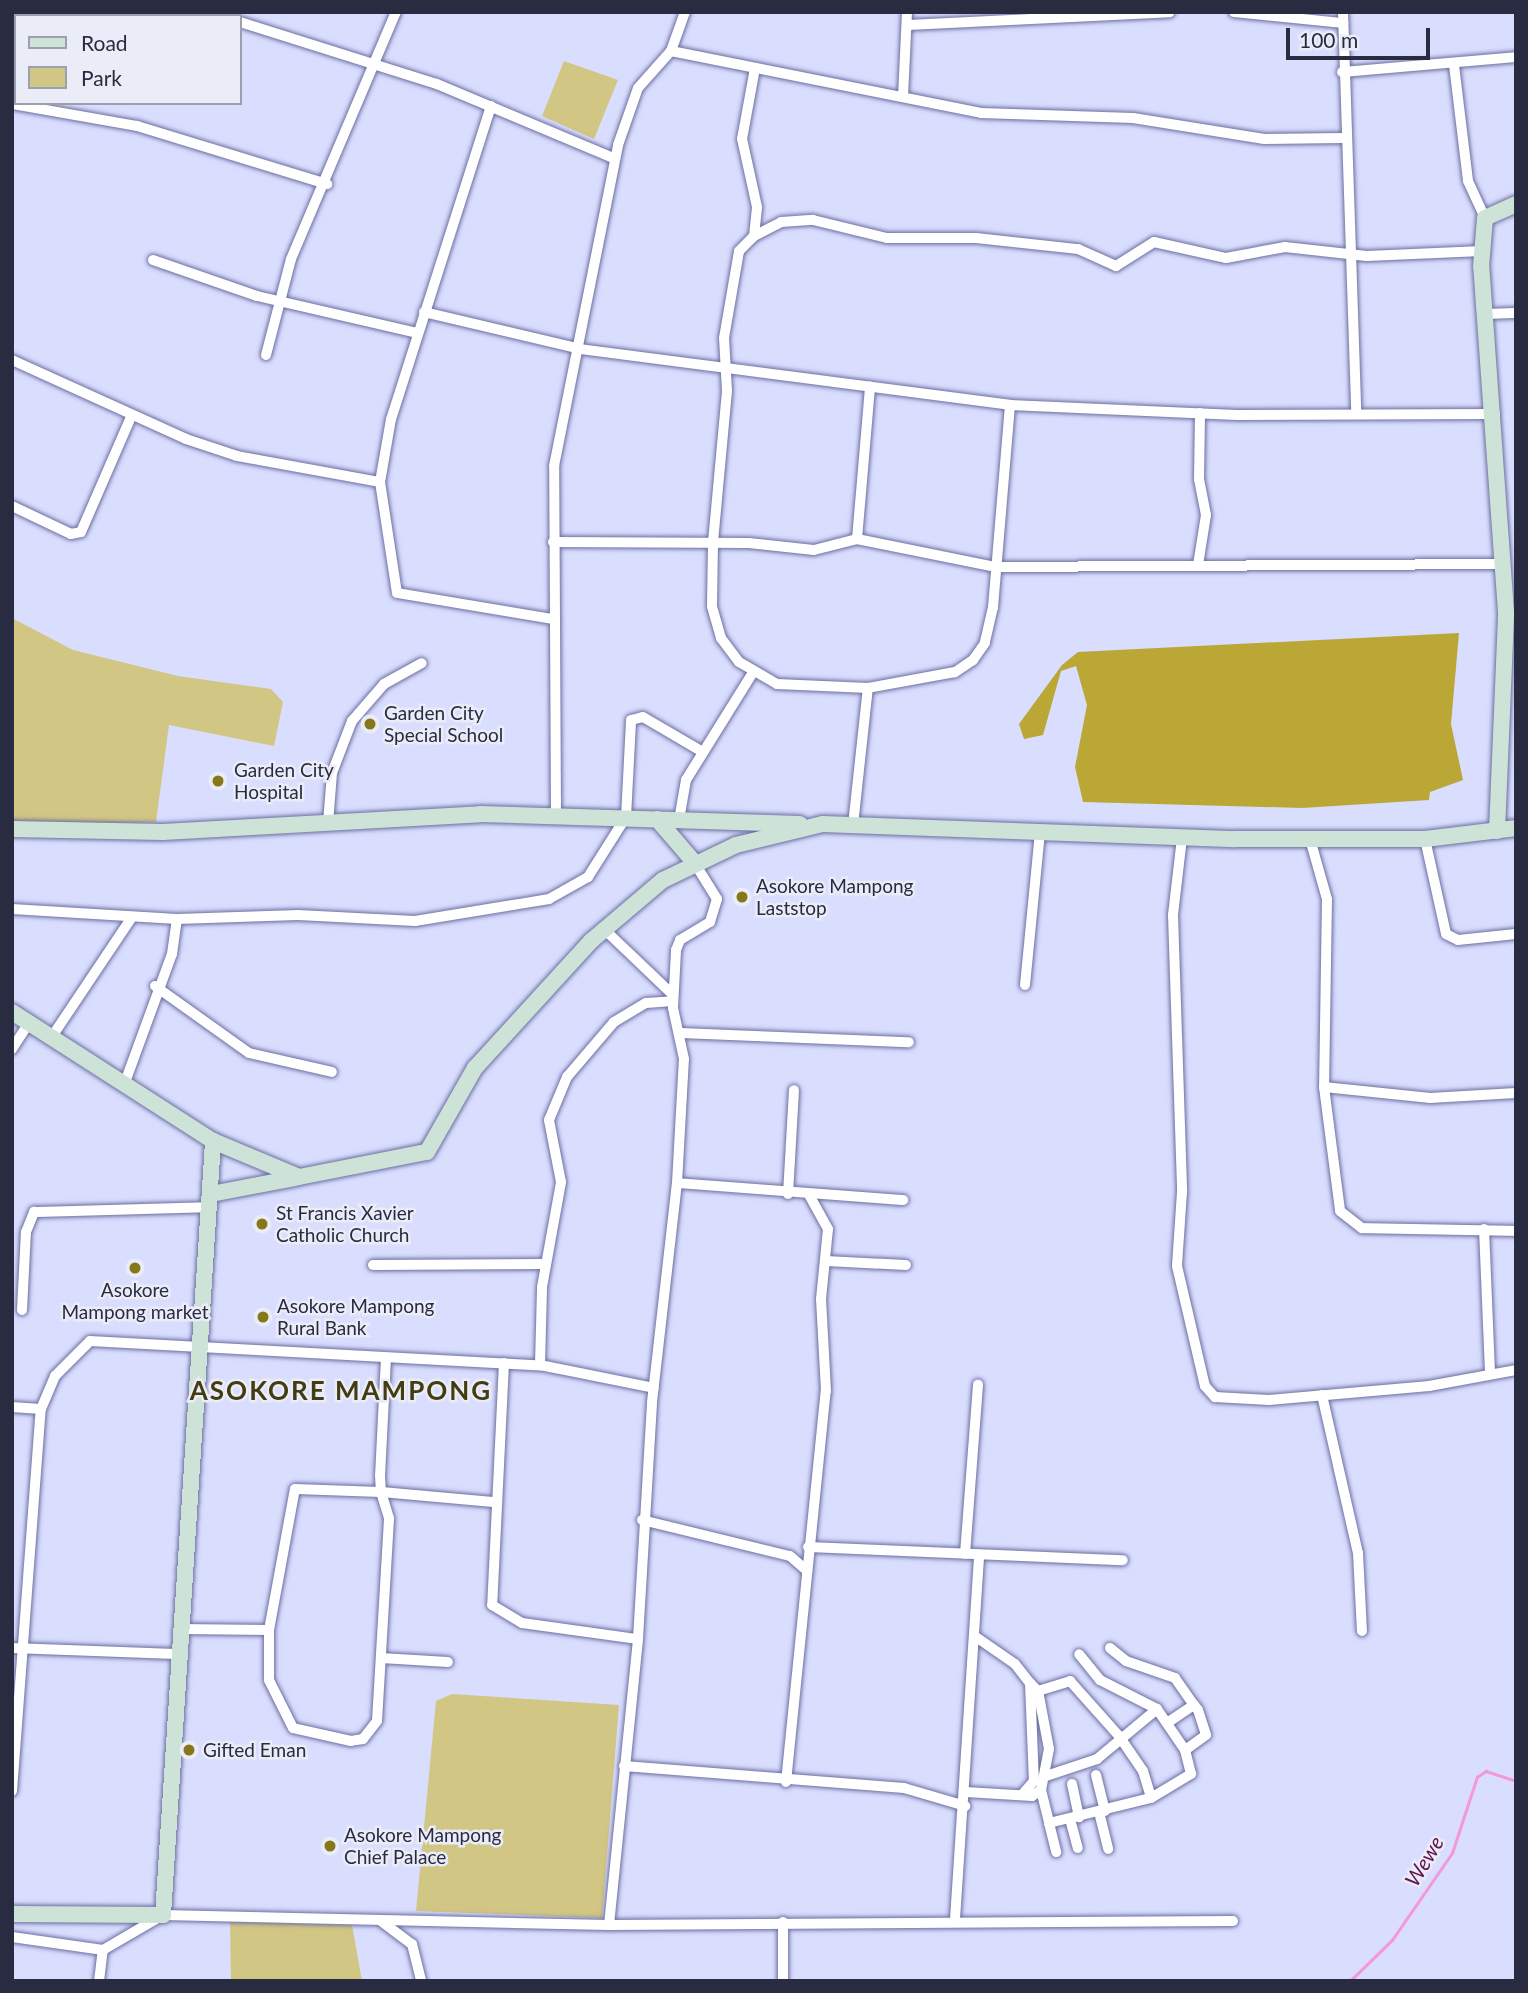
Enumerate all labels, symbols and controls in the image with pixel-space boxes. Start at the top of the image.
legend [14,14,242,105]
scale bar [1290,14,1434,58]
text: 100 m [1299,27,1358,52]
text: Road [81,30,128,55]
text: Park [81,65,122,90]
place label: Garden City Special School [384,702,503,746]
marker: Garden City Special School [362,716,378,732]
place label: Garden City Hospital [234,759,334,803]
marker: Garden City Hospital [208,771,228,791]
place label: Asokore Mampong Laststop [756,875,914,919]
marker: Asokore Mampong Laststop [734,889,750,905]
place label: St Francis Xavier Catholic Church [276,1202,414,1246]
marker: St Francis Xavier Catholic Church [254,1216,270,1232]
marker: Asokore Mampong market [127,1260,143,1276]
place label: Asokore Mampong market [61,1279,209,1323]
place label: Asokore Mampong Rural Bank [277,1295,435,1339]
marker: Asokore Mampong Rural Bank [255,1309,271,1325]
district label: ASOKORE MAMPONG [192,1375,490,1407]
place label: Gifted Eman [203,1739,306,1761]
marker: Gifted Eman [181,1742,197,1758]
place label: Asokore Mampong Chief Palace [344,1824,502,1868]
water label: Wewe [1399,1831,1449,1891]
marker: Asokore Mampong Chief Palace [322,1838,338,1854]

